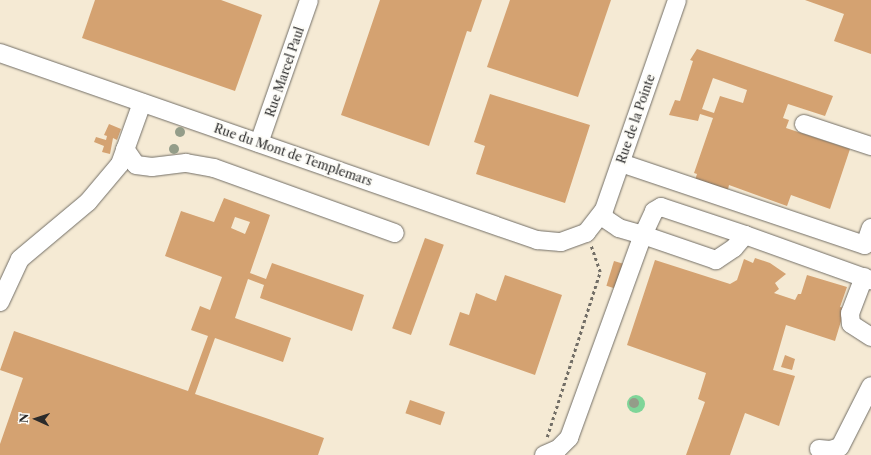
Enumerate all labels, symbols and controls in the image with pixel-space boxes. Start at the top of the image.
street label: Rue Marcel Paul [263,25,307,119]
street label: Rue de la Pointe [614,72,658,166]
street label: Rue du Mont de Templemars [212,121,374,189]
north arrow [16,399,56,439]
text: N [17,413,31,424]

